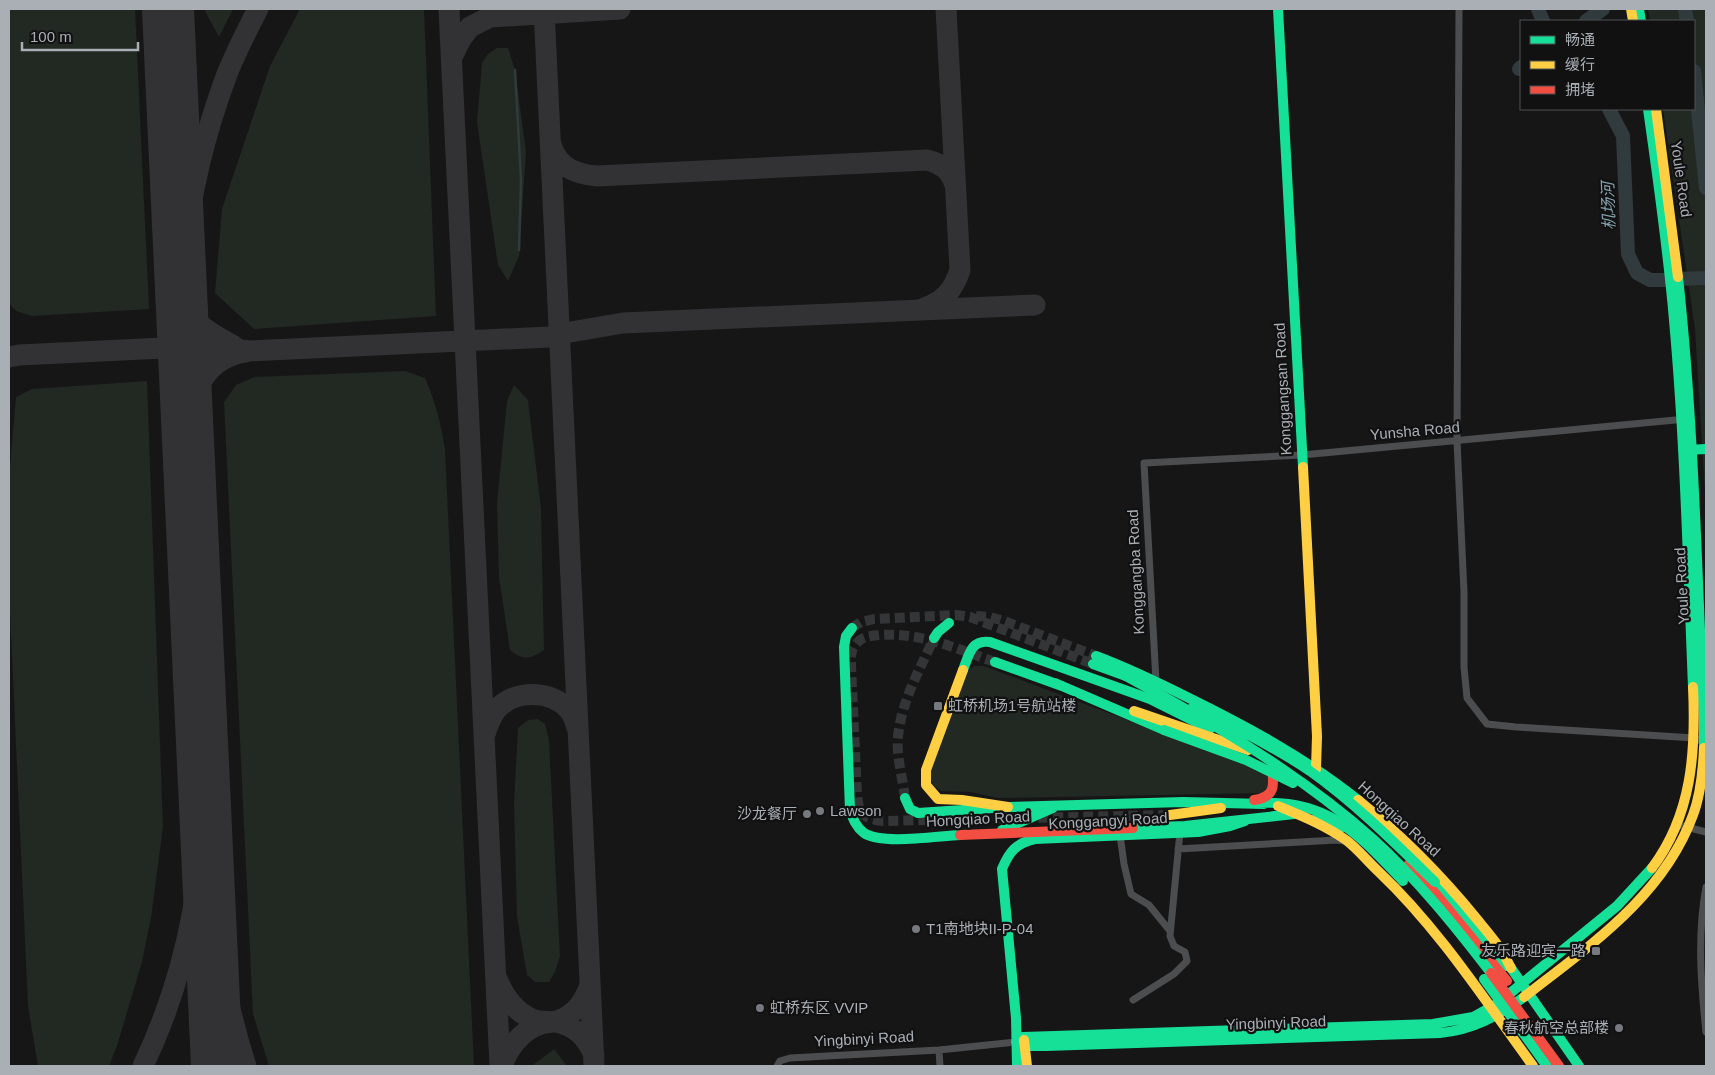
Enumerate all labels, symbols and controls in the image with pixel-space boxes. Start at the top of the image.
scale bar [22,20,139,52]
legend [1520,20,1695,110]
text: 100 m [30,28,72,45]
text: 畅通 [1565,31,1595,48]
text: 缓行 [1565,56,1595,73]
text: 拥堵 [1565,81,1595,98]
street label: Youle Road [1668,140,1695,218]
water label: 机场河 [1599,179,1618,230]
street label: Konggangsan Road [1271,322,1294,456]
street label: Yunsha Road [1369,418,1461,443]
street label: Konggangba Road [1124,509,1147,635]
street label: Youle Road [1671,547,1692,625]
place label: 虹桥机场1号航站楼 [948,697,1076,714]
marker: 虹桥机场1号航站楼 [932,700,944,712]
street label: Hongqiao Road [1355,777,1444,860]
place label: Lawson [830,802,882,819]
place label: 沙龙餐厅 [737,805,797,822]
marker: Lawson [814,805,826,817]
street label: Hongqiao Road [925,807,1030,830]
marker: 沙龙餐厅 [801,808,813,820]
street label: Konggangyi Road [1048,809,1168,832]
place label: T1南地块II-P-04 [926,920,1034,937]
marker: T1南地块II-P-04 [910,923,922,935]
place label: 友乐路迎宾一路 [1481,942,1586,959]
marker: 友乐路迎宾一路 [1590,945,1602,957]
place label: 虹桥东区 VVIP [770,999,868,1016]
marker: 虹桥东区 VVIP [754,1002,766,1014]
street label: Yingbinyi Road [1226,1012,1326,1033]
place label: 春秋航空总部楼 [1504,1019,1609,1036]
marker: 春秋航空总部楼 [1613,1022,1625,1034]
street label: Yingbinyi Road [813,1027,915,1050]

